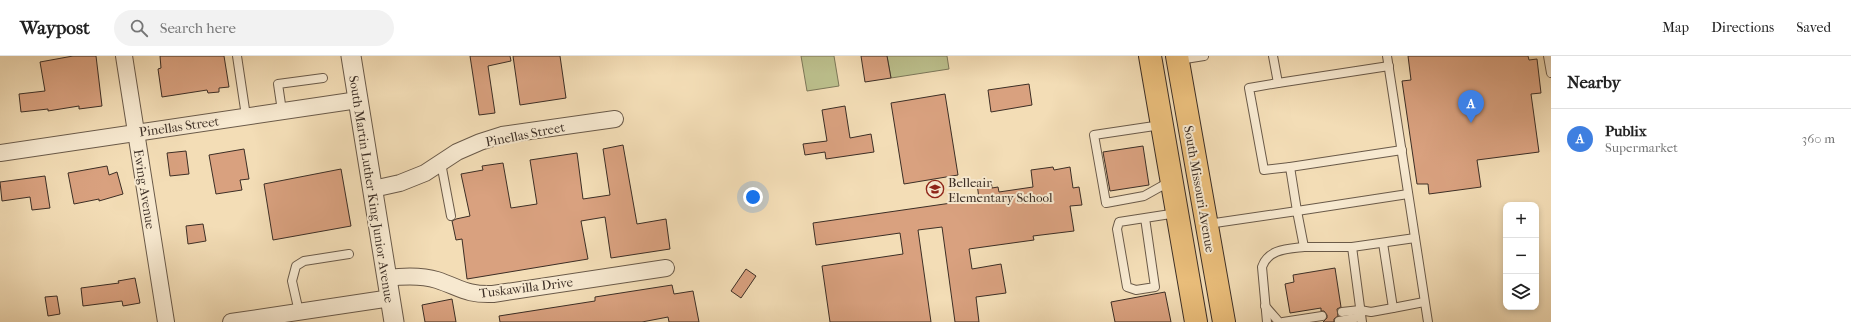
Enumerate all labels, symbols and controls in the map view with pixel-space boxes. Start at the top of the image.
search box [114,10,394,46]
text: Waypost [20,17,90,39]
icon: search [128,17,150,39]
text: Search here [160,19,236,37]
text: Map [1662,19,1689,36]
text: Directions [1711,19,1774,36]
text: Saved [1796,19,1831,36]
text: Nearby [1567,72,1621,92]
street label: South Martin Luther King Junior Avenue [346,74,397,304]
pin: A [1458,90,1484,123]
street label: Pinellas Street [138,113,220,140]
street label: Pinellas Street [484,119,566,150]
text: Publix [1605,122,1647,140]
street label: South Missouri Avenue [1181,125,1218,254]
text: A [1576,131,1584,146]
text: 360 m [1802,131,1835,146]
text: Supermarket [1605,140,1678,155]
street label: Ewing Avenue [131,148,158,231]
place label: Belleair Elementary School [948,175,1053,205]
school or university icon: Belleair Elementary School [925,179,945,199]
your location [743,187,763,207]
map controls [1503,202,1539,310]
button: + [1503,202,1539,238]
button: − [1503,238,1539,274]
street label: Tuskawilla Drive [478,274,574,301]
button: layers [1503,274,1539,310]

